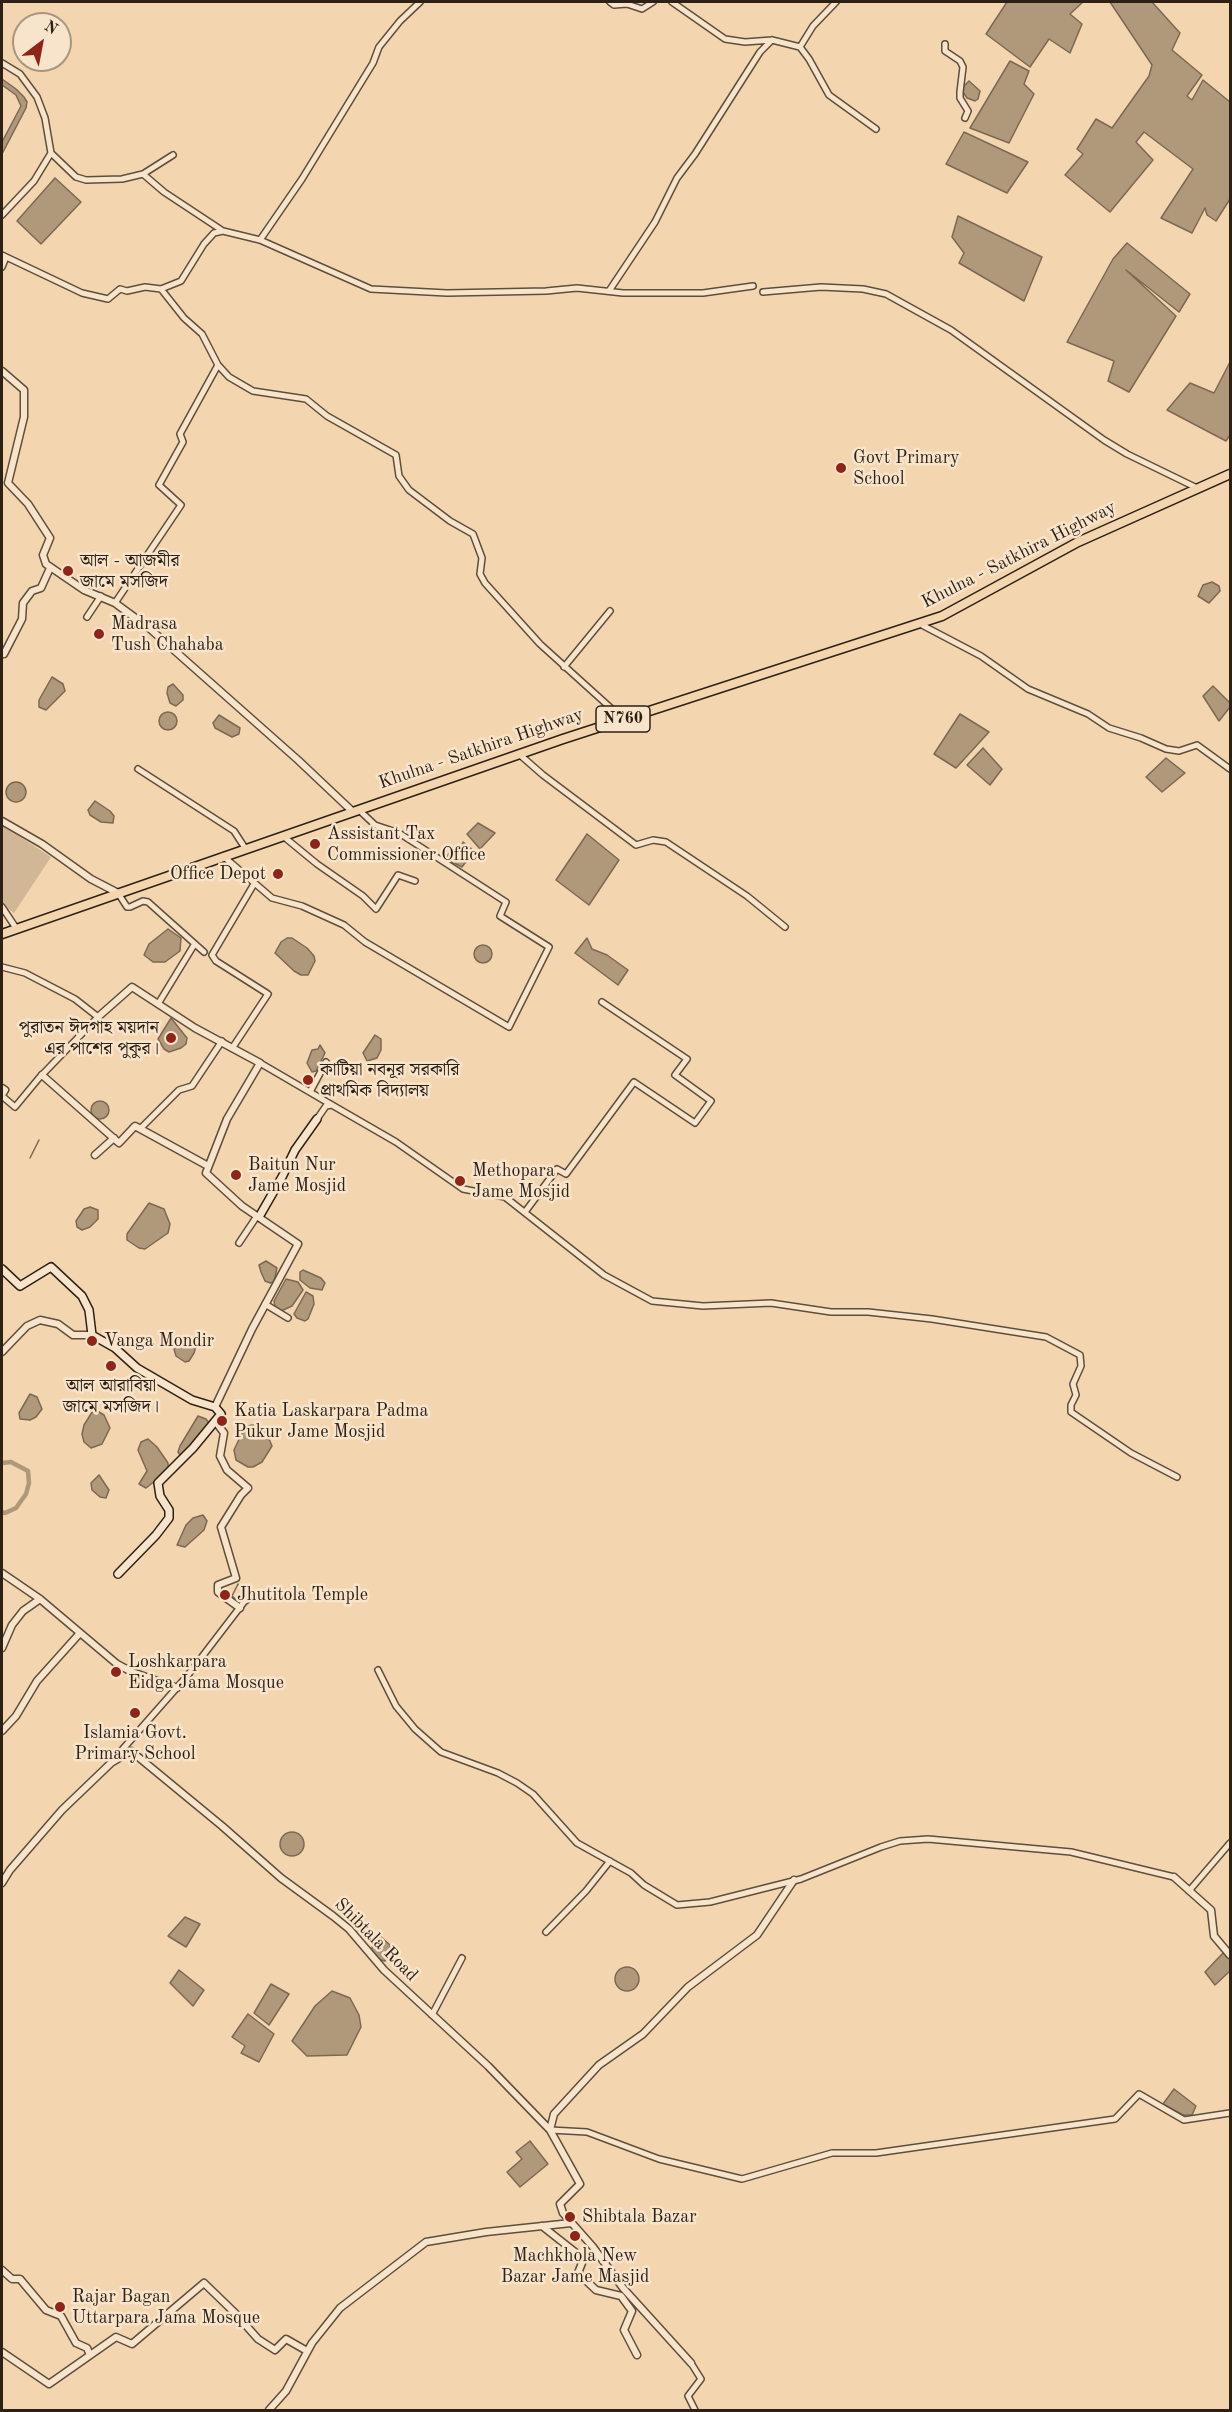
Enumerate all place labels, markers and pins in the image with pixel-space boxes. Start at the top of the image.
place label: Govt Primary School [853,447,960,490]
marker: Govt Primary School [834,461,848,475]
place label: আল - আজমীর জামে মসজিদ [80,550,180,592]
marker: আল - আজমীর জামে মসজিদ [61,564,75,578]
place label: Madrasa Tush Chahaba [111,613,224,656]
marker: Madrasa Tush Chahaba [92,627,106,641]
place label: Assistant Tax Commissioner Office [327,823,485,866]
marker: Assistant Tax Commissioner Office [308,837,322,851]
place label: Office Depot [170,863,266,885]
marker: Office Depot [271,867,285,881]
place label: পুরাতন ঈদগাহ ময়দান এর পাশের পুকুর। [19,1017,159,1060]
marker: পুরাতন ঈদগাহ ময়দান এর পাশের পুকুর। [164,1031,178,1045]
place label: কাটিয়া নবনূর সরকারি প্রাথমিক বিদ্যালয় [320,1059,459,1102]
marker: কাটিয়া নবনূর সরকারি প্রাথমিক বিদ্যালয় [301,1073,315,1087]
place label: Baitun Nur Jame Mosjid [248,1154,346,1196]
place label: Methopara Jame Mosjid [472,1160,570,1202]
marker: Baitun Nur Jame Mosjid [229,1168,243,1182]
marker: Methopara Jame Mosjid [453,1174,467,1188]
place label: Vanga Mondir [104,1330,214,1352]
marker: Vanga Mondir [85,1334,99,1348]
marker: আল আরাবিয়া জামে মসজিদ। [104,1359,118,1373]
place label: আল আরাবিয়া জামে মসজিদ। [63,1375,159,1418]
place label: Katia Laskarpara Padma Pukur Jame Mosjid [234,1400,428,1442]
marker: Katia Laskarpara Padma Pukur Jame Mosjid [215,1414,229,1428]
place label: Jhutitola Temple [237,1584,368,1606]
marker: Jhutitola Temple [218,1588,232,1602]
place label: Loshkarpara Eidga Jama Mosque [128,1651,284,1694]
marker: Loshkarpara Eidga Jama Mosque [109,1665,123,1679]
marker: Islamia Govt. Primary School [128,1706,142,1720]
place label: Islamia Govt. Primary School [74,1722,196,1764]
place label: Shibtala Bazar [582,2206,697,2228]
marker: Shibtala Bazar [563,2210,577,2224]
marker: Machkhola New Bazar Jame Masjid [568,2229,582,2243]
place label: Machkhola New Bazar Jame Masjid [501,2245,649,2288]
place label: Rajar Bagan Uttarpara Jama Mosque [72,2286,260,2328]
marker: Rajar Bagan Uttarpara Jama Mosque [53,2300,67,2314]

